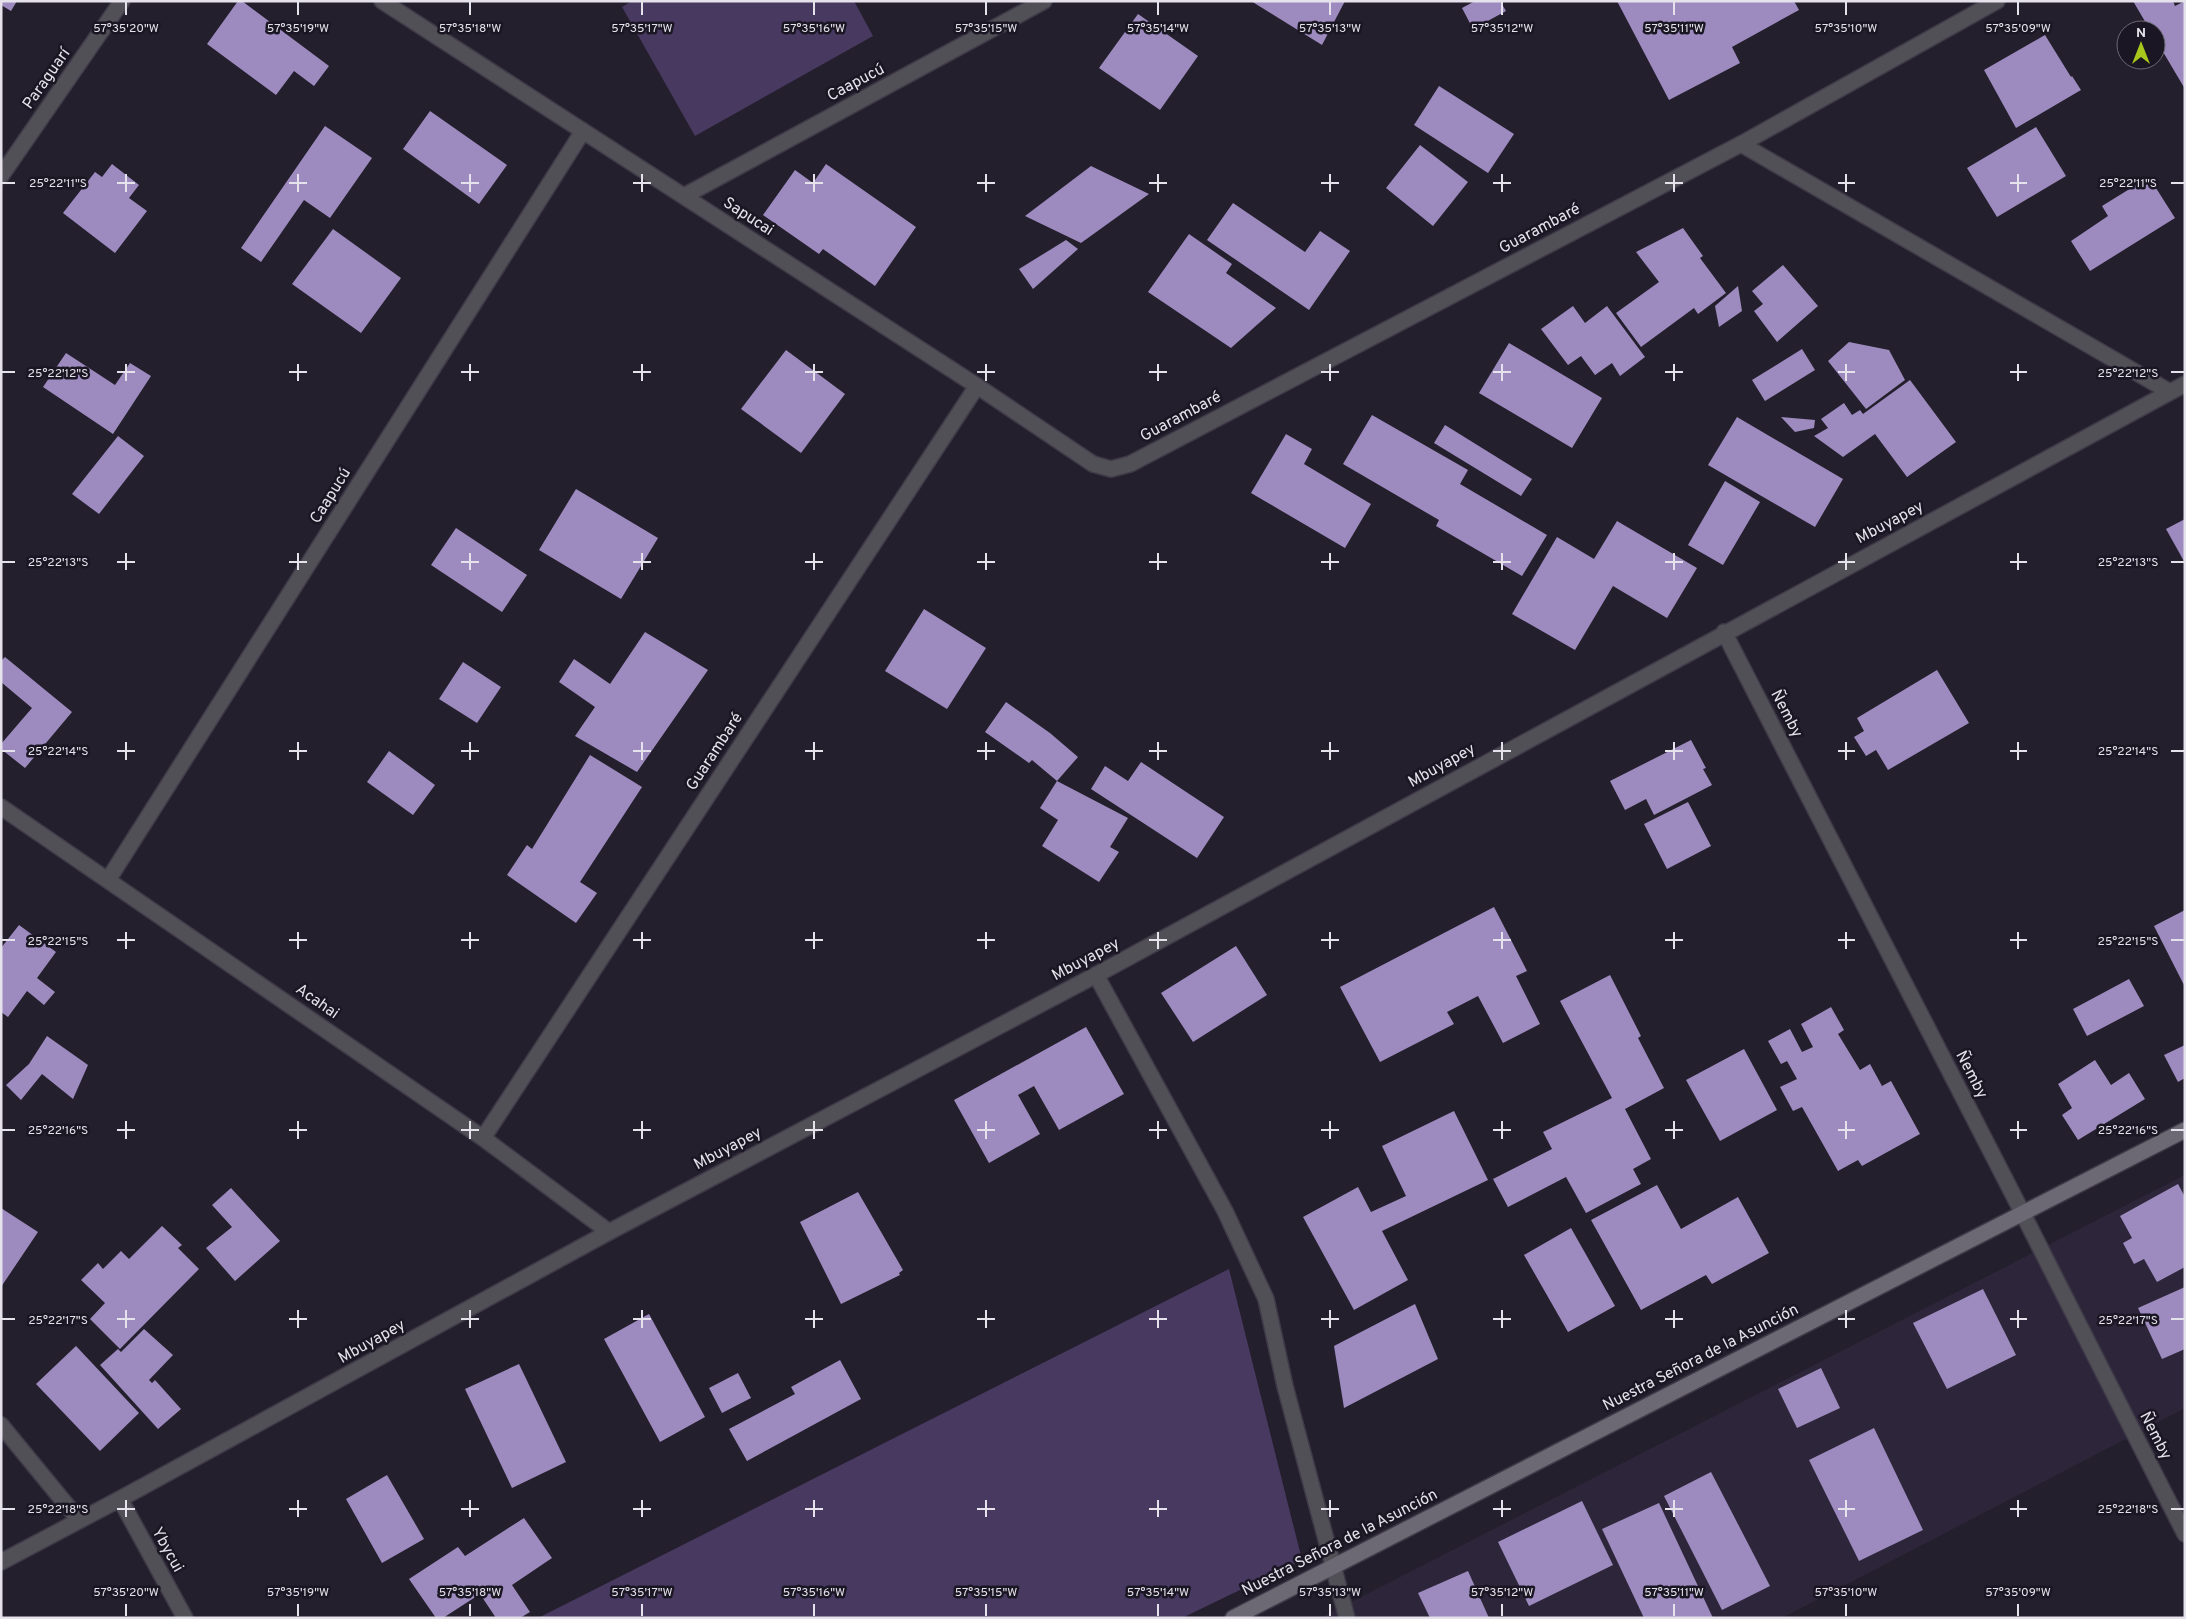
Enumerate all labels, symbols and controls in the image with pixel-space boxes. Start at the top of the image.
north arrow [2116,20,2166,70]
text: 57°35'20"W [93,21,159,37]
text: 57°35'19"W [267,21,329,37]
text: 57°35'18"W [439,21,501,37]
text: 57°35'17"W [611,21,673,37]
text: 57°35'16"W [783,21,845,37]
text: 57°35'15"W [955,21,1017,37]
text: 57°35'14"W [1127,21,1189,37]
text: 57°35'13"W [1299,21,1361,37]
text: 57°35'12"W [1471,21,1533,37]
text: 57°35'11"W [1644,21,1704,37]
text: 57°35'10"W [1815,21,1877,37]
text: 57°35'09"W [1985,21,2051,37]
text: N [2136,25,2146,42]
street label: Paraguarí [19,43,76,113]
street label: Caapucú [824,60,888,106]
text: 25°22'11"S [29,176,87,192]
text: 25°22'11"S [2099,176,2157,192]
street label: Sapucai [719,193,777,241]
street label: Guarambaré [1496,199,1584,259]
text: 25°22'12"S [28,366,88,382]
text: 25°22'12"S [2098,366,2158,382]
street label: Guarambaré [1137,387,1225,447]
street label: Caapucú [306,464,356,528]
street label: Mbuyapey [1853,497,1927,549]
text: 25°22'13"S [28,555,88,571]
text: 25°22'13"S [2098,555,2158,571]
street label: Ñemby [1765,685,1809,741]
street label: Guarambaré [682,709,748,795]
street label: Mbuyapey [1405,739,1479,793]
text: 25°22'14"S [28,744,88,760]
text: 25°22'14"S [2098,744,2158,760]
text: 25°22'15"S [28,934,88,950]
street label: Mbuyapey [1049,934,1123,986]
text: 25°22'15"S [2098,934,2158,950]
street label: Acahai [291,980,343,1024]
street label: Ñemby [1950,1046,1994,1102]
text: 25°22'16"S [28,1123,88,1139]
street label: Mbuyapey [691,1123,765,1175]
text: 25°22'16"S [2098,1123,2158,1139]
street label: Nuestra Señora de la Asunción [1600,1300,1802,1416]
text: 25°22'17"S [28,1313,88,1329]
text: 25°22'17"S [2098,1313,2158,1329]
street label: Mbuyapey [335,1315,409,1369]
street label: Ñemby [2134,1407,2178,1463]
street label: Nuestra Señora de la Asunción [1239,1485,1441,1601]
text: 25°22'18"S [28,1502,88,1518]
text: 25°22'18"S [2098,1502,2158,1518]
street label: Ybycui [147,1524,187,1576]
text: 57°35'20"W [93,1585,159,1601]
text: 57°35'19"W [267,1585,329,1601]
text: 57°35'18"W [439,1585,501,1601]
text: 57°35'17"W [611,1585,673,1601]
text: 57°35'16"W [783,1585,845,1601]
text: 57°35'15"W [955,1585,1017,1601]
text: 57°35'14"W [1127,1585,1189,1601]
text: 57°35'13"W [1299,1585,1361,1601]
text: 57°35'12"W [1471,1585,1533,1601]
text: 57°35'11"W [1644,1585,1704,1601]
text: 57°35'10"W [1815,1585,1877,1601]
text: 57°35'09"W [1985,1585,2051,1601]

